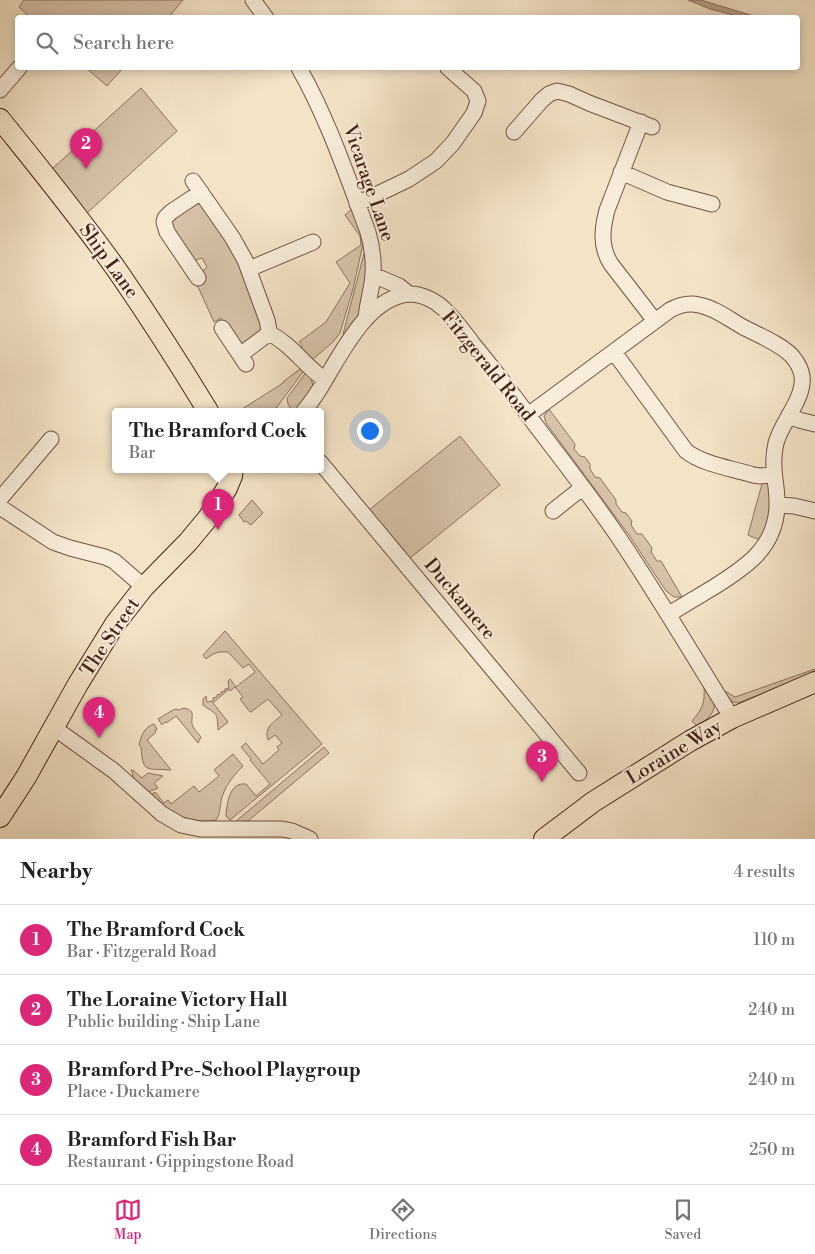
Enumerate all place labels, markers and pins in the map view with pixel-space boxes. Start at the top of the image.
pin: 2 [70,128,102,169]
pin: 1 [202,489,234,530]
pin: 4 [83,697,115,738]
pin: 3 [526,741,558,782]

